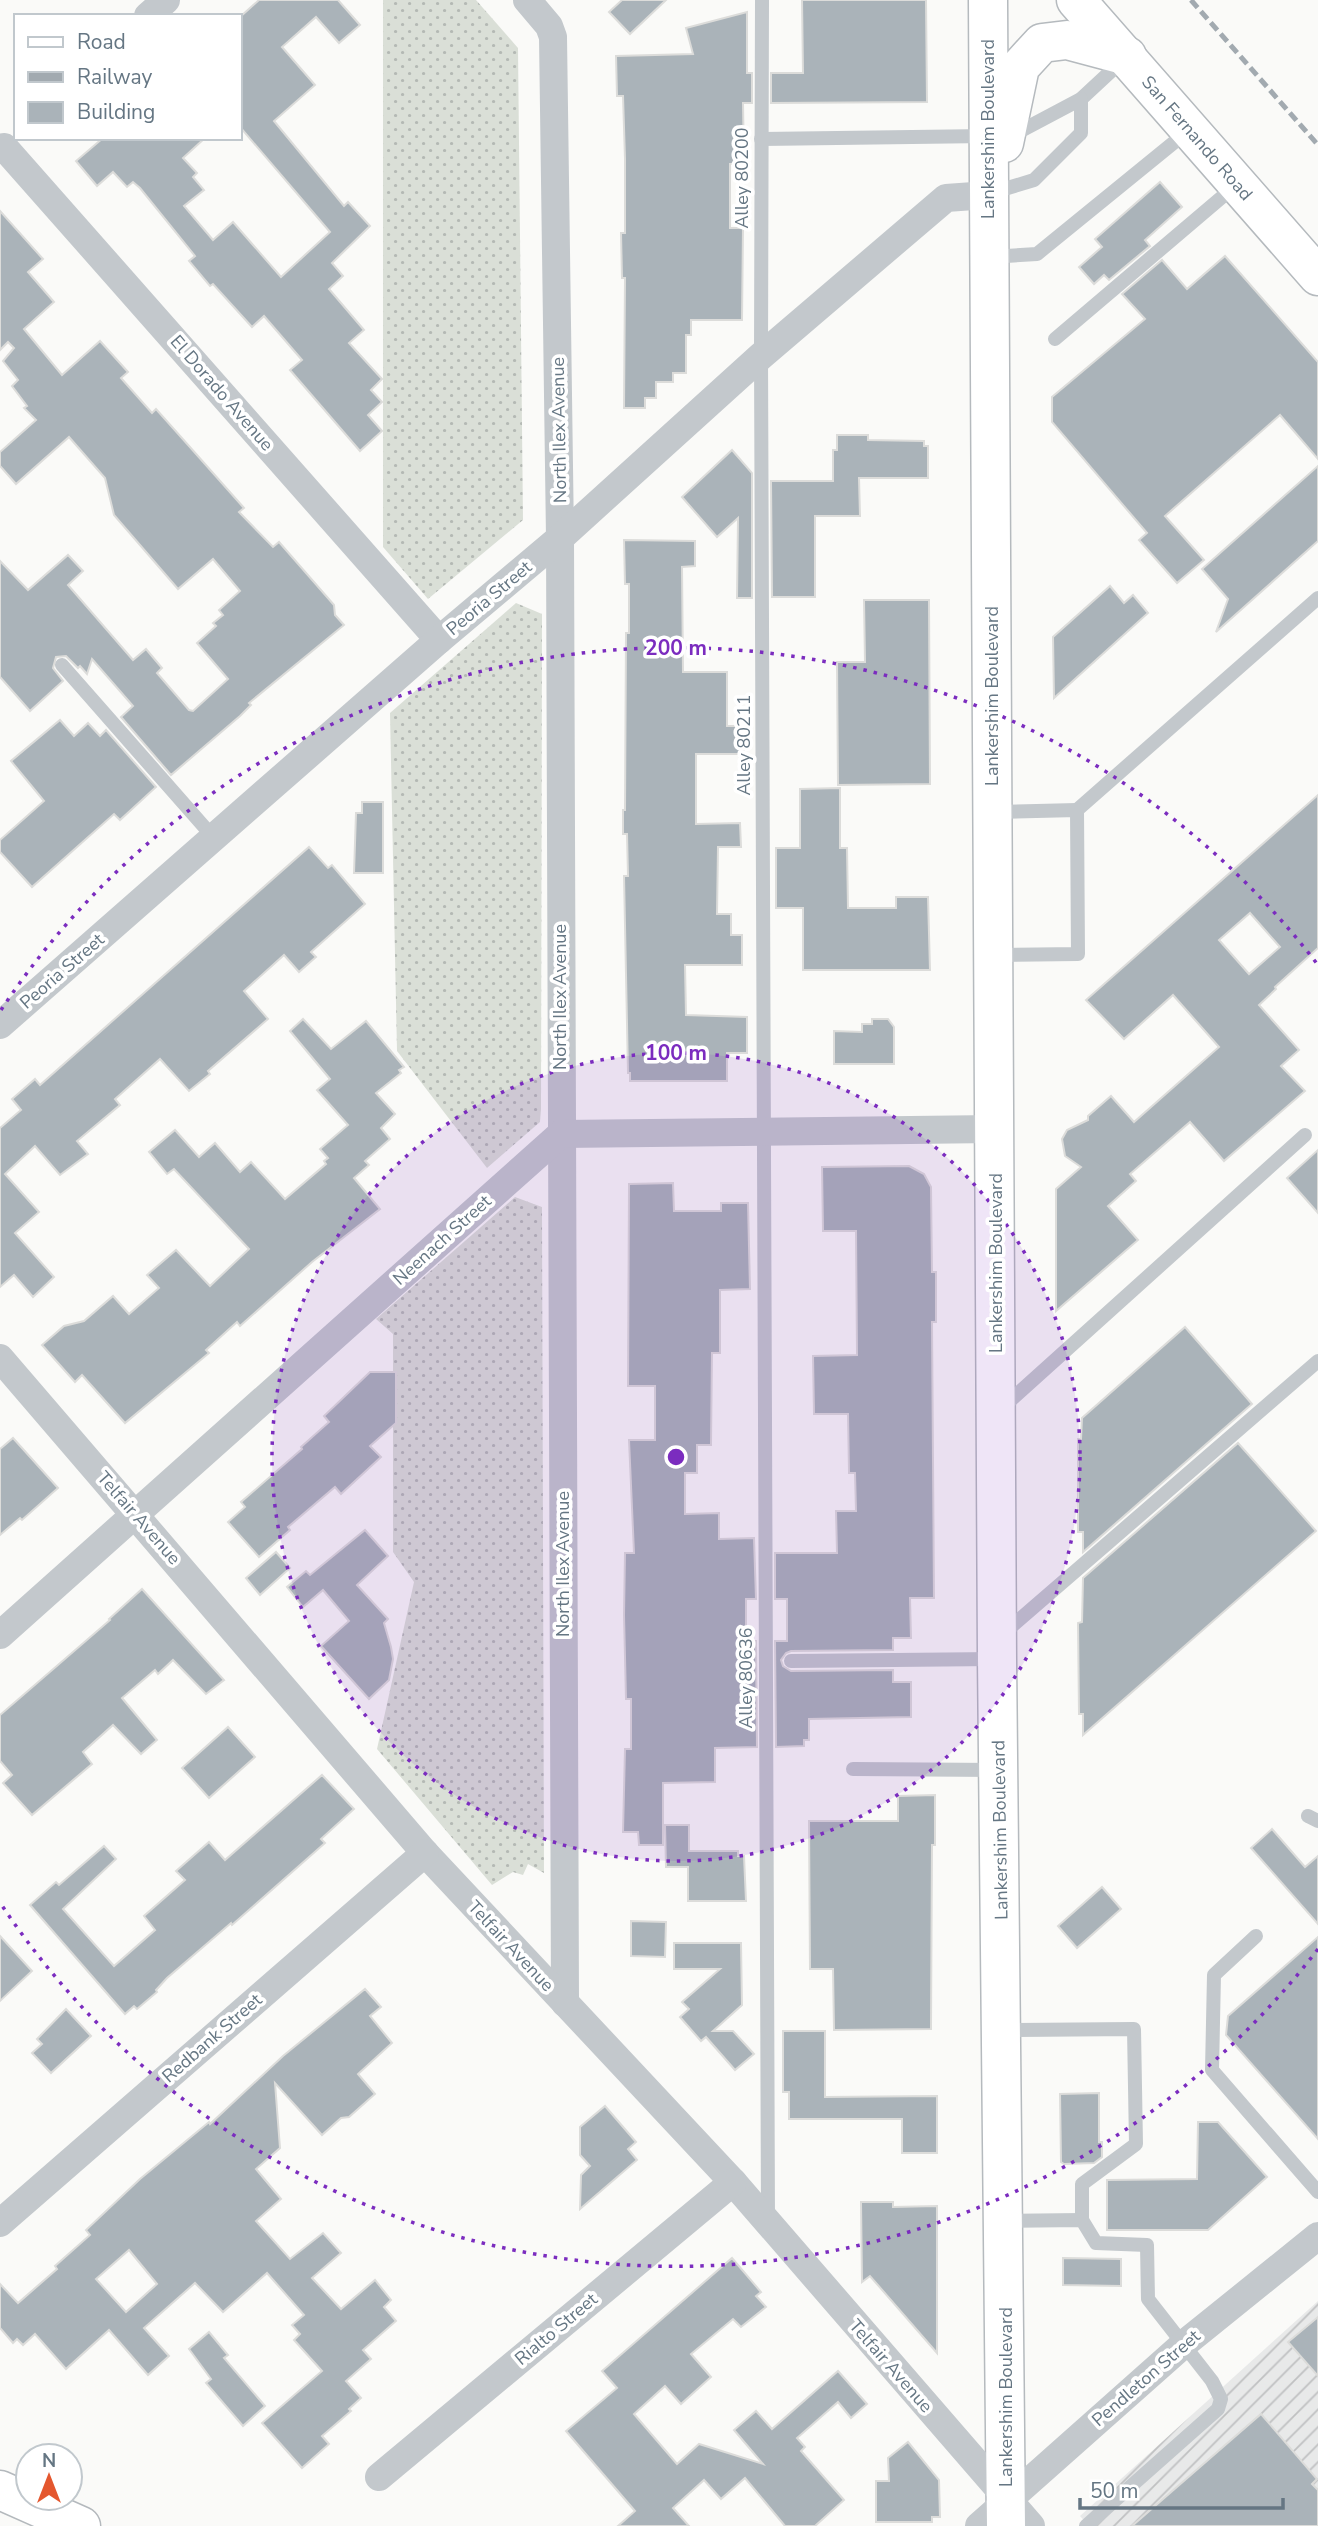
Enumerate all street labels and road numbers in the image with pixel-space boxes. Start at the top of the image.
street label: Lankershim Boulevard [976,39,1000,219]
street label: San Fernando Road [1136,71,1258,205]
street label: Alley 80200 [730,127,754,229]
street label: El Dorado Avenue [165,330,279,456]
street label: North Ilex Avenue [546,357,572,503]
street label: Peoria Street [441,555,537,641]
street label: Lankershim Boulevard [980,606,1004,786]
street label: Alley 80211 [732,694,756,796]
street label: North Ilex Avenue [548,924,572,1070]
street label: Peoria Street [15,927,110,1014]
street label: Lankershim Boulevard [984,1173,1008,1353]
street label: Neenach Street [388,1189,497,1291]
street label: Telfair Avenue [92,1466,186,1570]
street label: North Ilex Avenue [551,1491,575,1637]
street label: Alley 80636 [734,1627,758,1729]
street label: Lankershim Boulevard [986,1740,1014,1920]
street label: Telfair Avenue [463,1895,559,1997]
street label: Redbank Street [157,1988,268,2088]
street label: Rialto Street [510,2287,603,2371]
street label: Lankershim Boulevard [994,2307,1018,2487]
street label: Telfair Avenue [844,2314,938,2418]
street label: Pendleton Street [1087,2324,1206,2432]

